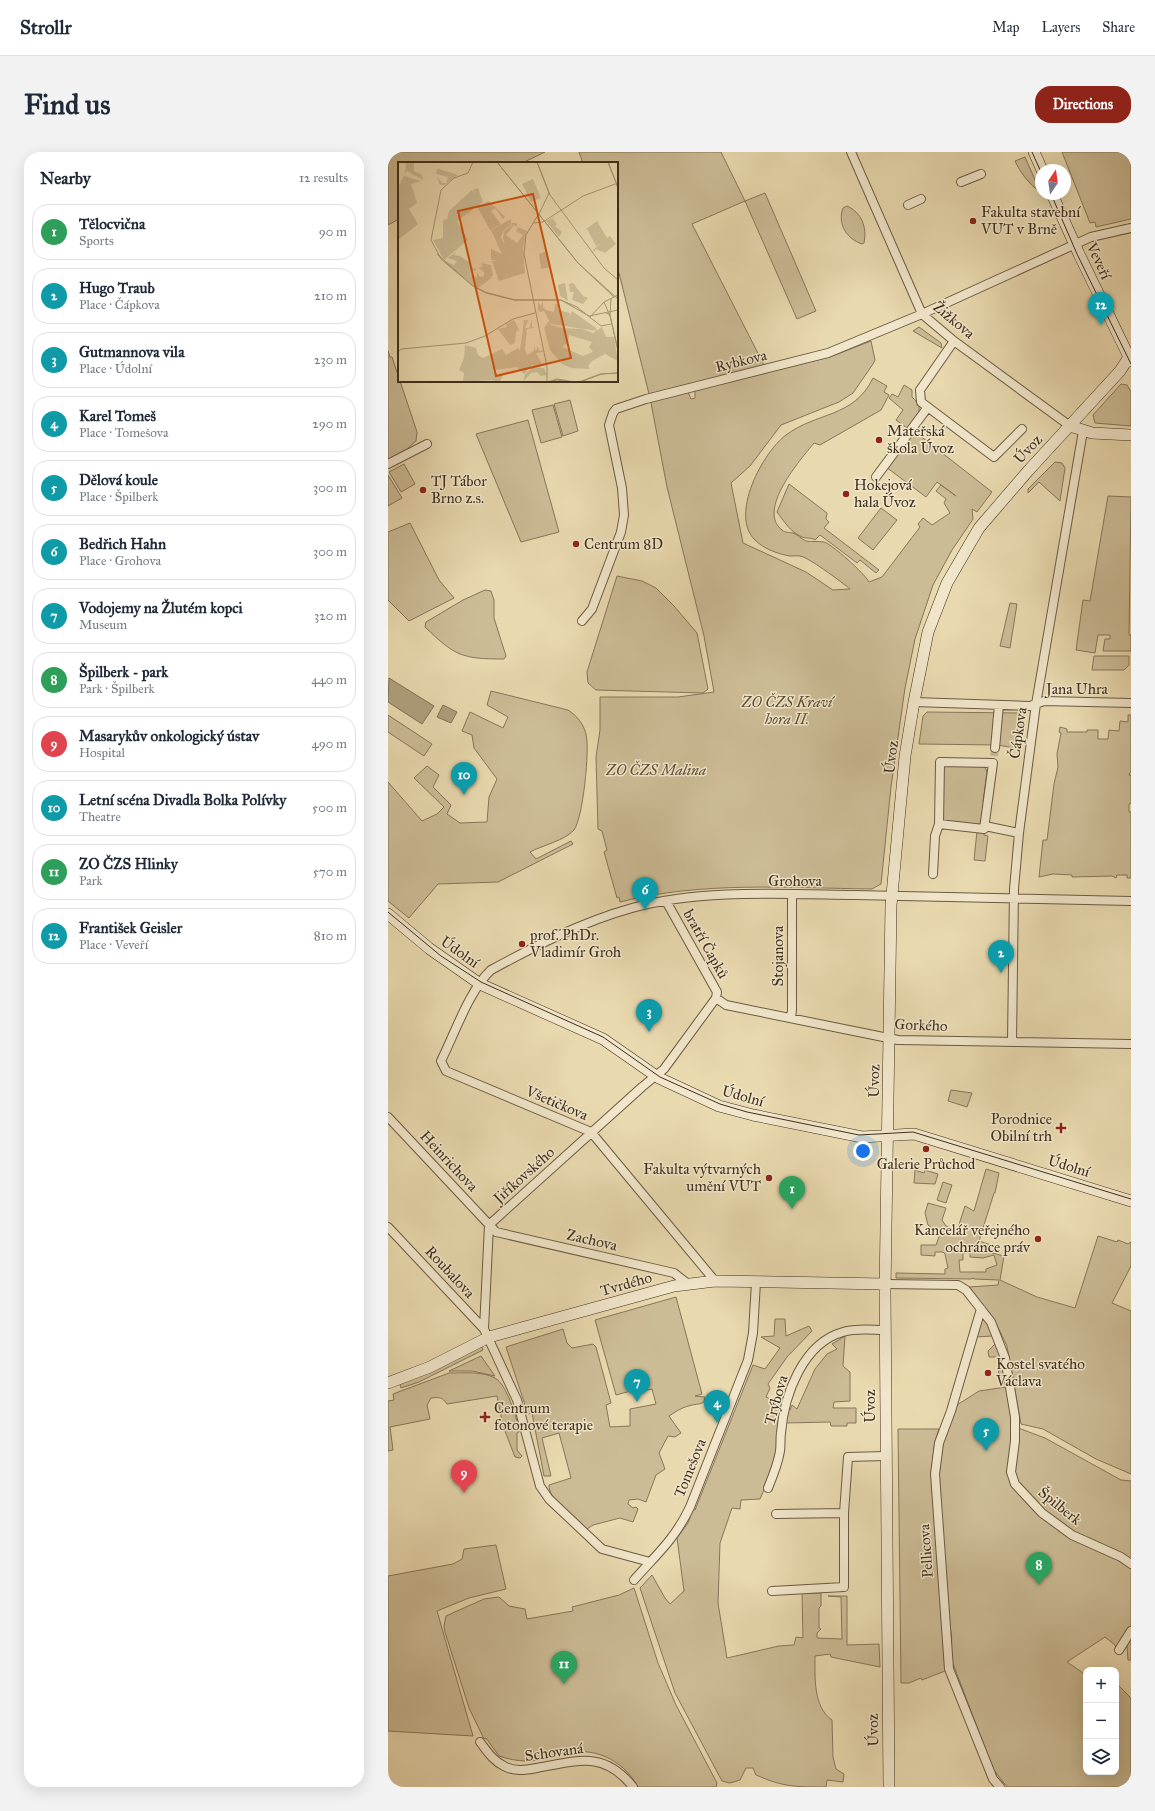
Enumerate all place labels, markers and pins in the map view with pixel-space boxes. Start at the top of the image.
place label: Fakulta stavební VUT v Brně [980,203,1081,238]
marker: Fakulta stavební VUT v Brně [968,216,978,226]
pin: 12 [1088,292,1114,325]
place label: Mateřská škola Úvoz [887,422,954,457]
marker: Mateřská škola Úvoz [874,435,884,445]
place label: TJ Tábor Brno z.s. [431,472,487,507]
place label: Hokejová hala Úvoz [854,476,916,511]
marker: TJ Tábor Brno z.s. [418,485,428,495]
marker: Hokejová hala Úvoz [841,489,851,499]
place label: Centrum 8D [584,535,663,553]
marker: Centrum 8D [571,539,581,549]
pin: 10 [451,762,477,795]
pin: 6 [632,877,658,910]
place label: prof. PhDr. Vladimír Groh [529,926,622,961]
marker: prof. PhDr. Vladimír Groh [517,939,527,949]
pin: 2 [988,940,1014,973]
pin: 3 [636,999,662,1032]
place label: Porodnice Obilní trh [991,1110,1053,1145]
marker: Porodnice Obilní trh [1055,1122,1067,1134]
marker: Galerie Průchod [921,1144,931,1154]
place label: Galerie Průchod [877,1155,976,1173]
place label: Fakulta výtvarných umění VUT [643,1160,762,1195]
marker: Fakulta výtvarných umění VUT [764,1173,774,1183]
pin: 1 [779,1176,805,1209]
place label: Kancelář veřejného ochránce práv [914,1221,1031,1256]
marker: Kancelář veřejného ochránce práv [1033,1234,1043,1244]
place label: Kostel svatého Václava [995,1355,1085,1390]
marker: Kostel svatého Václava [983,1368,993,1378]
pin: 7 [624,1369,650,1402]
pin: 4 [704,1390,730,1423]
place label: Centrum fotonové terapie [494,1399,593,1434]
marker: Centrum fotonové terapie [479,1411,491,1423]
pin: 5 [973,1418,999,1451]
pin: 9 [451,1460,477,1493]
pin: 8 [1026,1552,1052,1585]
pin: 11 [551,1651,577,1684]

